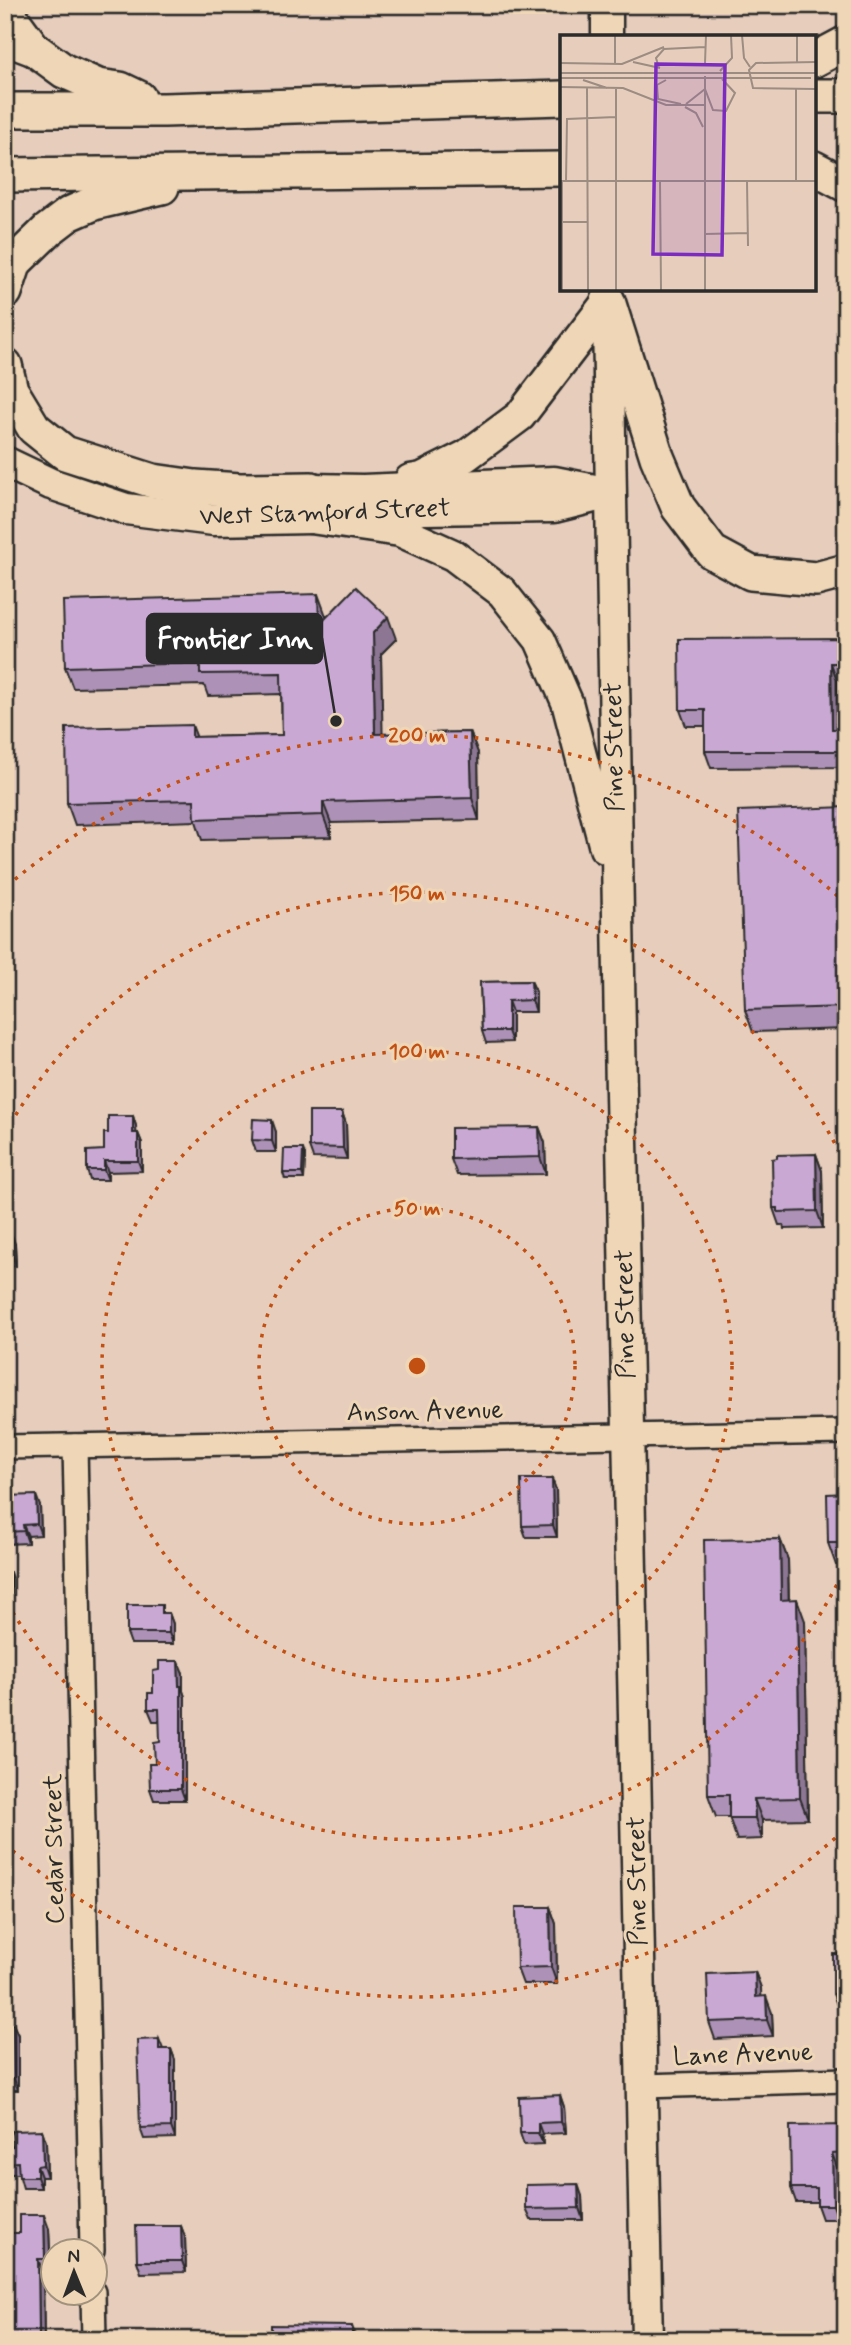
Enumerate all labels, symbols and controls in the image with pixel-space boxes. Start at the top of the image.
inset map [560,35,816,290]
street label: West Stamford Street [199,492,451,536]
callout: Frontier Inn [147,614,322,663]
text: Frontier Inn [157,622,314,659]
street label: Pine Street [597,682,633,812]
text: 200 m [388,722,446,750]
text: 150 m [389,880,445,908]
text: 100 m [389,1038,445,1066]
text: 50 m [394,1195,441,1223]
street label: Pine Street [608,1249,644,1379]
centre of rings [405,1354,429,1378]
street label: Anson Avenue [346,1394,504,1430]
street label: Cedar Street [37,1773,73,1925]
street label: Pine Street [620,1816,656,1946]
street label: Lane Avenue [672,2036,814,2074]
north arrow [38,2236,108,2306]
text: N [67,2244,80,2269]

